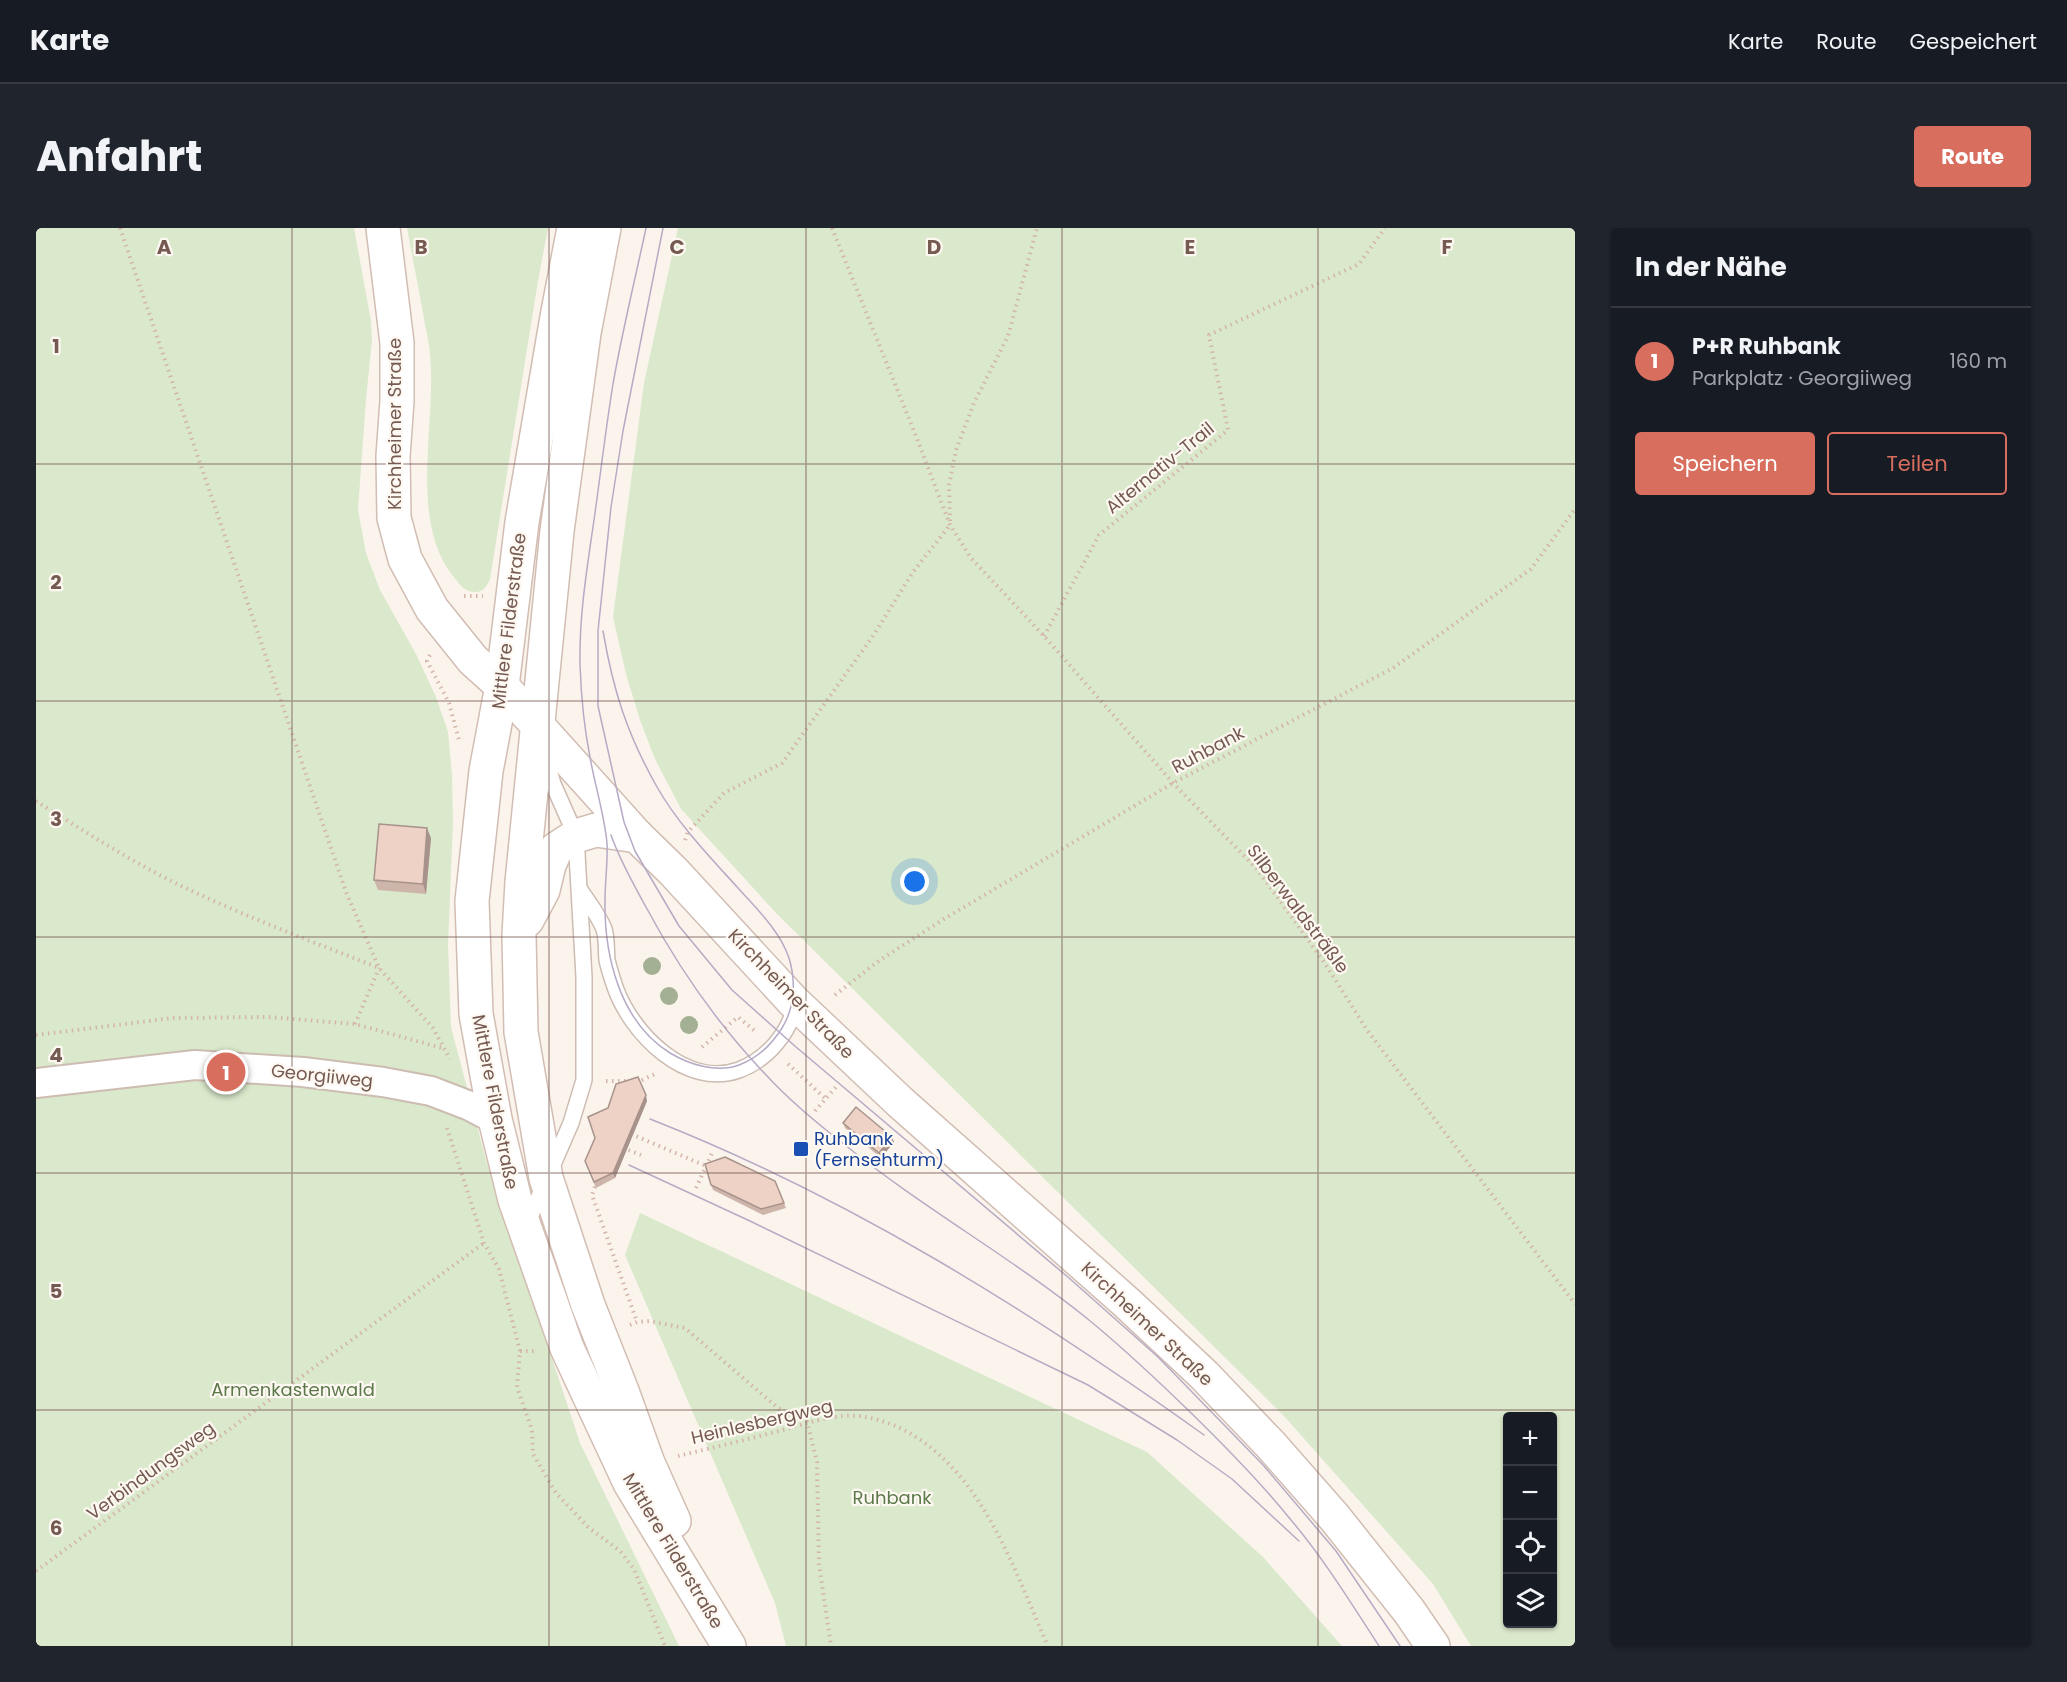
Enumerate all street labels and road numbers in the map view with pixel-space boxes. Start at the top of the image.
street label: Kirchheimer Straße [382,338,407,510]
street label: Alternativ-Trail [1100,416,1219,519]
street label: Mittlere Filderstraße [485,531,532,711]
street label: Ruhbank [1167,720,1249,779]
street label: Silberwaldsträßle [1242,839,1355,978]
street label: Kirchheimer Straße [723,923,860,1064]
street label: Mittlere Filderstraße [466,1012,525,1191]
street label: Georgiiweg [270,1058,374,1093]
street label: Kirchheimer Straße [1076,1256,1219,1391]
street label: Heinlesbergweg [689,1393,835,1450]
street label: Verbindungsweg [81,1416,220,1526]
street label: Mittlere Filderstraße [617,1468,730,1633]

